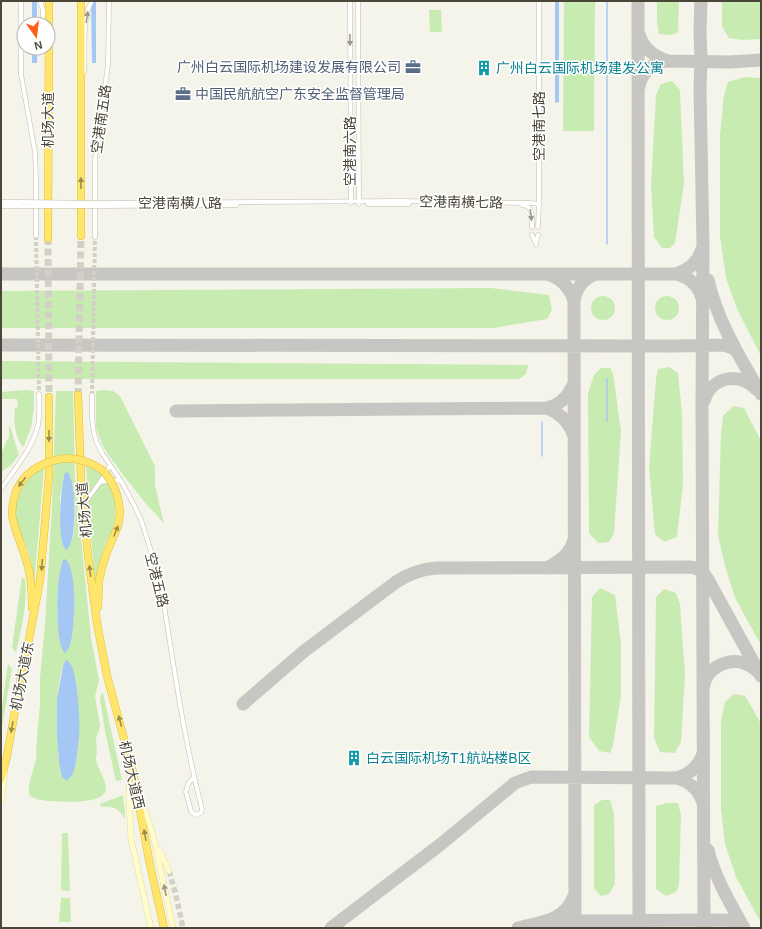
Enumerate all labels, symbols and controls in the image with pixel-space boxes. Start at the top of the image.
one-way arrow [84,11,90,24]
north arrow [16,16,56,56]
one-way arrow [347,34,353,47]
text: N [33,39,44,52]
office icon: 广州白云国际机场建设发展有限公司 [404,58,422,76]
place label: 广州白云国际机场建设发展有限公司 [177,59,401,75]
building icon: 广州白云国际机场建发公寓 [475,59,493,77]
place label: 广州白云国际机场建发公寓 [496,60,664,76]
street label: 空港南五路 [88,83,114,155]
office icon: 中国民航航空广东安全监督管理局 [174,85,192,103]
place label: 中国民航航空广东安全监督管理局 [195,86,405,102]
street label: 空港南七路 [531,91,547,161]
street label: 机场大道 [40,92,56,148]
street label: 空港南六路 [342,116,358,186]
one-way arrow [78,176,84,189]
street label: 空港南横七路 [419,193,503,211]
street label: 空港南横八路 [138,195,222,211]
one-way arrow [528,209,534,221]
one-way arrow [46,430,52,443]
one-way arrow [19,477,27,487]
street label: 机场大道 [74,481,94,539]
one-way arrow [113,526,119,537]
street label: 空港五路 [142,551,172,609]
one-way arrow [38,559,45,571]
one-way arrow [87,565,93,577]
street label: 机场大道东 [7,640,37,712]
one-way arrow [116,714,122,727]
one-way arrow [9,721,15,733]
street label: 机场大道西 [116,739,148,811]
building icon: 白云国际机场T1航站楼B区 [345,749,363,767]
place label: 白云国际机场T1航站楼B区 [366,750,532,766]
one-way arrow [141,829,147,841]
one-way arrow [161,884,167,896]

